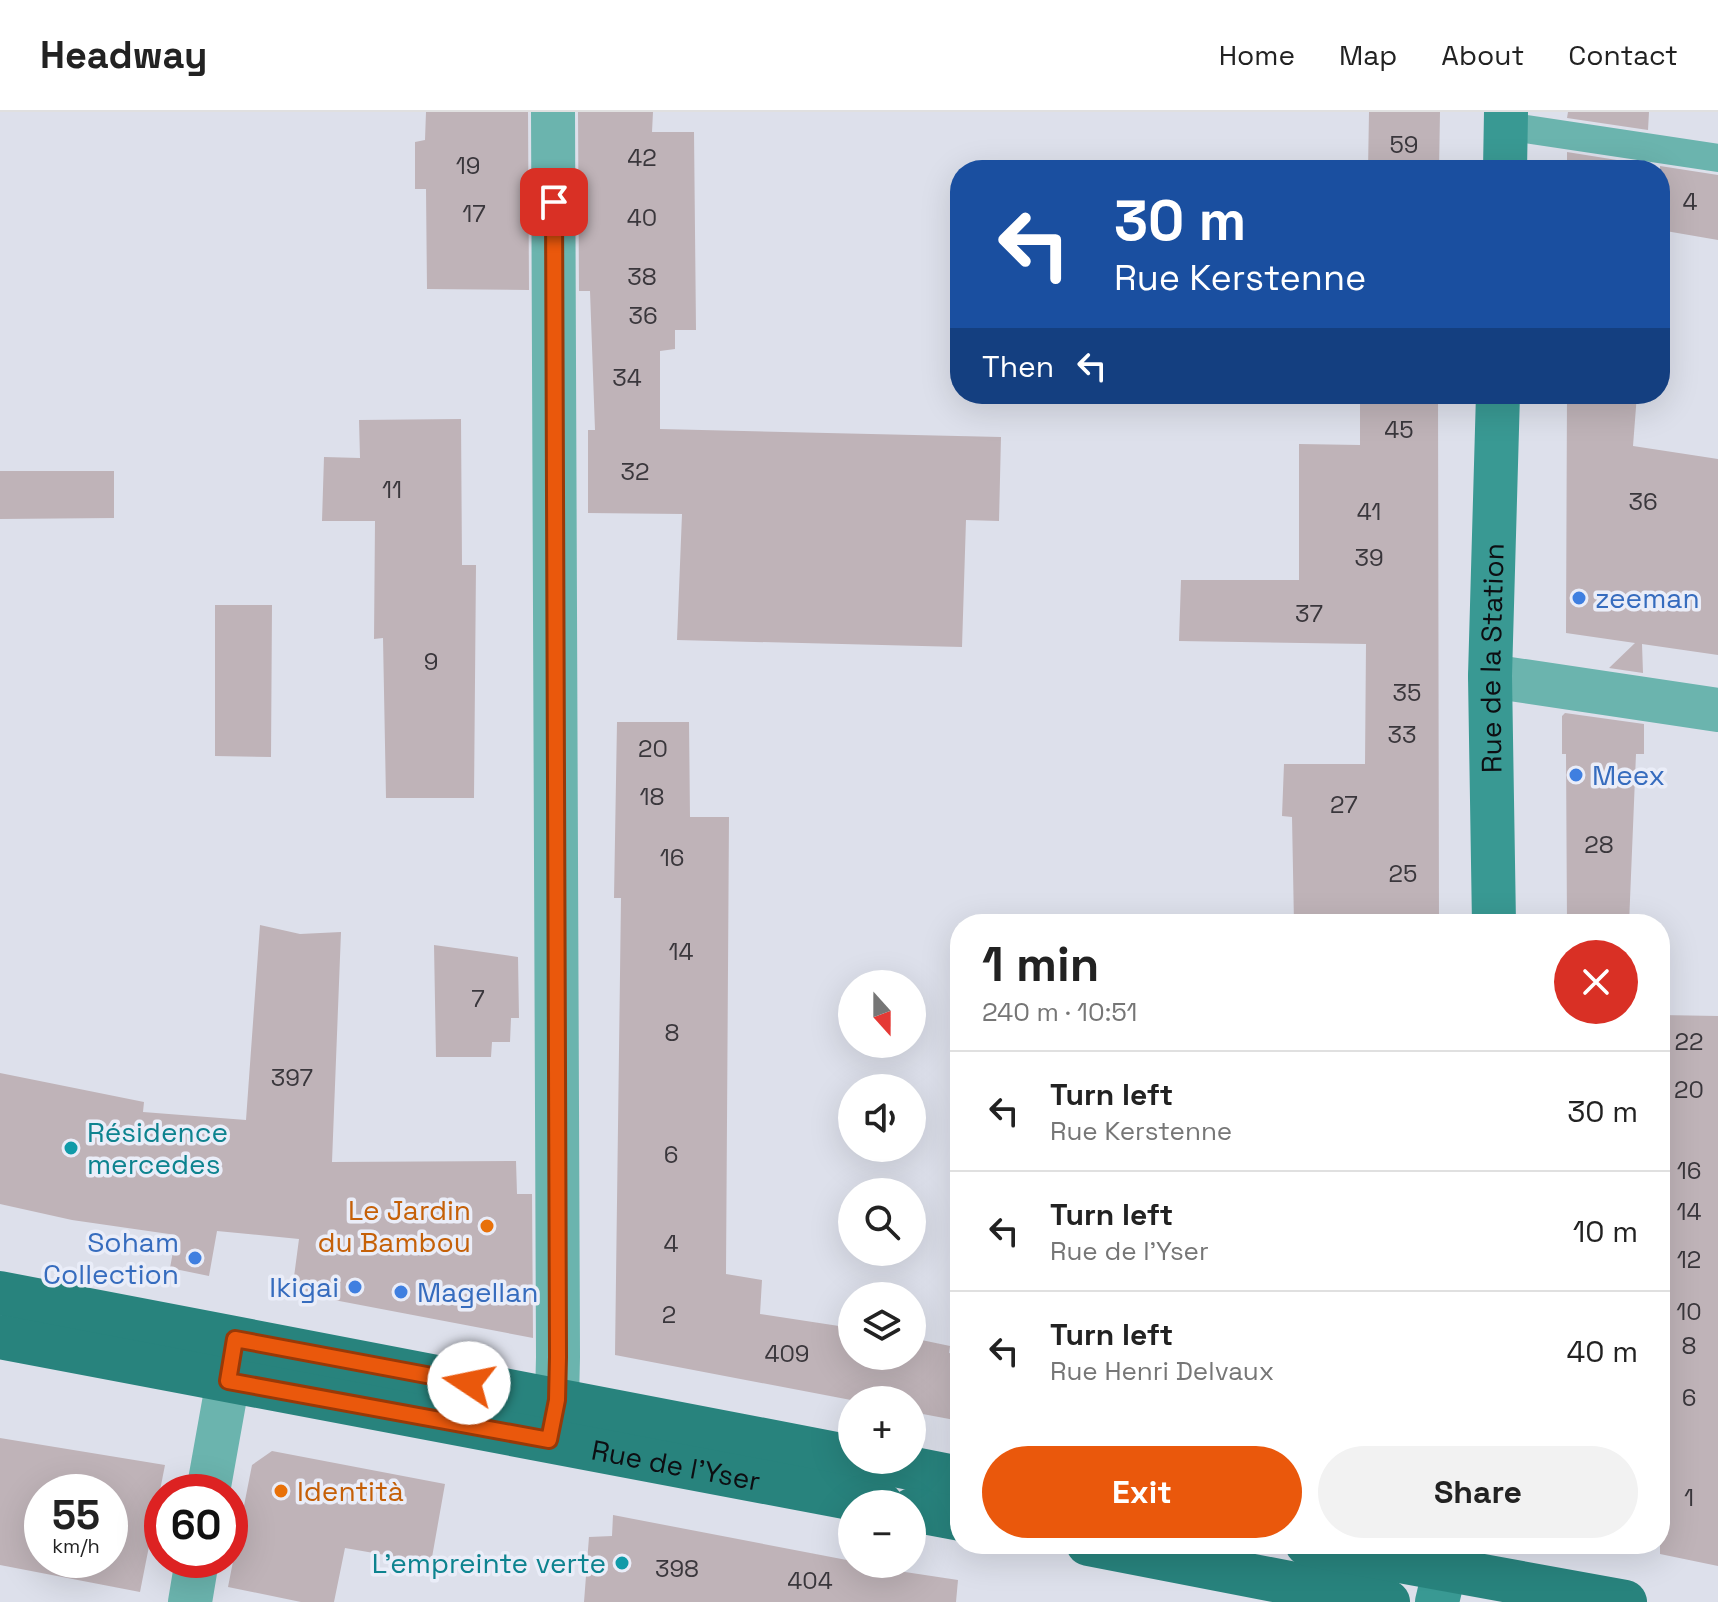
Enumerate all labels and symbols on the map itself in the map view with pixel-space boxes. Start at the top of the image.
house number: 59 [1389,129,1419,160]
house number: 42 [627,142,657,173]
house number: 19 [456,150,480,181]
pin [520,168,588,236]
house number: 4 [1683,186,1698,217]
house number: 17 [462,198,486,229]
house number: 40 [627,202,657,233]
house number: 38 [627,261,657,292]
house number: 36 [628,300,658,331]
house number: 34 [612,362,642,393]
house number: 45 [1384,414,1414,445]
house number: 32 [621,456,649,487]
house number: 11 [382,474,402,505]
house number: 36 [1628,486,1658,517]
house number: 41 [1357,496,1381,527]
house number: 39 [1354,542,1384,573]
street label: Rue de la Station [1472,543,1512,773]
place label: zeeman [1595,580,1700,616]
marker: zeeman [1570,589,1588,607]
house number: 37 [1295,598,1323,629]
house number: 9 [424,646,438,677]
house number: 35 [1393,677,1421,708]
house number: 33 [1388,719,1417,750]
house number: 20 [638,733,668,764]
place label: Meex [1592,757,1665,793]
marker: Meex [1567,766,1585,784]
house number: 18 [640,781,664,812]
house number: 27 [1330,789,1358,820]
house number: 28 [1584,829,1614,860]
house number: 16 [660,842,684,873]
house number: 25 [1389,858,1417,889]
house number: 14 [668,936,694,967]
north arrow [838,970,926,1058]
house number: 7 [471,983,485,1014]
house number: 8 [665,1017,679,1048]
house number: 22 [1675,1026,1703,1057]
house number: 397 [271,1062,313,1093]
house number: 20 [1674,1074,1704,1105]
place label: Résidence mercedes [87,1114,228,1182]
marker: Résidence mercedes [62,1139,80,1157]
house number: 6 [664,1139,678,1170]
house number: 16 [1677,1155,1701,1186]
place label: Le Jardin du Bambou [317,1192,471,1260]
house number: 14 [1676,1196,1702,1227]
marker: Le Jardin du Bambou [478,1217,496,1235]
place label: Soham Collection [43,1224,179,1292]
house number: 4 [664,1228,679,1259]
house number: 12 [1677,1244,1701,1275]
marker: Soham Collection [186,1249,204,1267]
place label: Ikigai [269,1269,339,1305]
place label: Magellan [417,1274,538,1310]
marker: Ikigai [346,1278,364,1296]
marker: Magellan [392,1283,410,1301]
house number: 10 [1676,1296,1702,1327]
house number: 2 [662,1299,676,1330]
house number: 8 [1682,1330,1696,1361]
house number: 409 [764,1338,810,1369]
position arrow [427,1341,511,1425]
house number: 6 [1682,1382,1696,1413]
street label: Rue de l'Yser [589,1432,763,1499]
place label: Identità [297,1473,404,1509]
speed limit sign: 60 [144,1474,248,1578]
marker: Identità [272,1482,290,1500]
house number: 1 [1684,1482,1694,1513]
place label: L'empreinte verte [372,1545,606,1581]
house number: 398 [655,1553,699,1584]
marker: L'empreinte verte [613,1554,631,1572]
house number: 404 [787,1565,833,1596]

